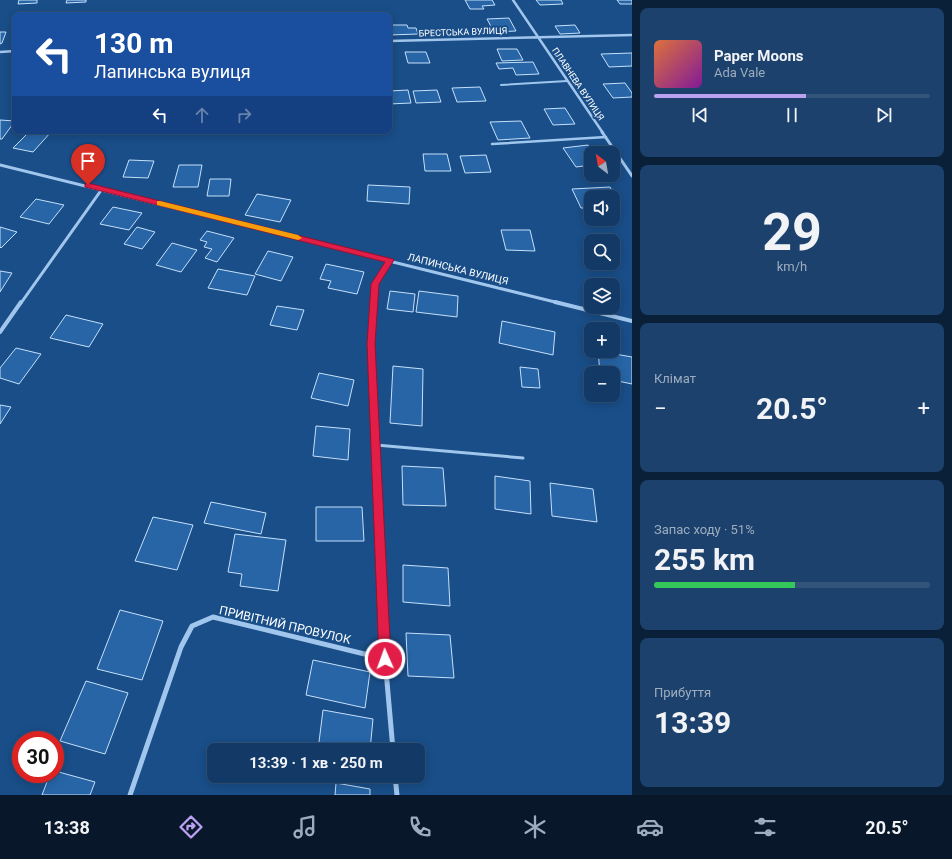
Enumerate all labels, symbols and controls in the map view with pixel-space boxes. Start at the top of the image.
street label: БРЕСТСЬКА ВУЛИЦЯ [418,25,508,39]
text: 130 m [94,27,173,60]
icon: left [28,28,80,80]
street label: ПЛАВНЕВА ВУЛИЦЯ [550,46,606,122]
text: Paper Moons [714,47,804,65]
text: Лапинська вулиця [94,61,251,82]
text: Ada Vale [714,65,765,80]
icon: left [149,104,171,126]
icon: ahead [191,104,213,126]
icon: right [233,104,255,126]
icon: previous [689,104,711,126]
icon: pause [781,104,803,126]
icon: next [873,104,895,126]
pin [71,144,105,185]
north arrow [584,146,620,182]
map controls [584,146,620,402]
icon: arrive [77,150,99,172]
button: sound [584,190,620,226]
text: 29 [762,202,822,263]
button: search [584,234,620,270]
street label: ЛАПИНСЬКА ВУЛИЦЯ [407,251,509,287]
text: km/h [777,259,807,274]
button: layers [584,278,620,314]
button: + [584,322,620,358]
button: − [584,366,620,402]
text: Клімат [654,371,696,386]
text: 20.5° [756,391,828,426]
text: − [654,396,667,421]
text: + [918,396,930,421]
text: Запас ходу · 51% [654,522,755,537]
text: 255 km [654,542,755,577]
street label: ПРИВІТНИЙ ПРОВУЛОК [218,602,353,647]
position arrow [364,638,406,680]
text: Прибуття [654,685,711,700]
text: 13:39 [654,705,731,740]
speed limit sign: 30 [12,731,64,783]
text: 13:39 · 1 хв · 250 m [249,754,383,772]
icon: directions [177,813,205,841]
icon: music [291,813,319,841]
icon: phone [406,813,434,841]
icon: climate [521,813,549,841]
icon: car [636,813,664,841]
icon: filters [751,813,779,841]
text: 13:38 [43,817,90,838]
text: 20.5° [865,817,909,838]

